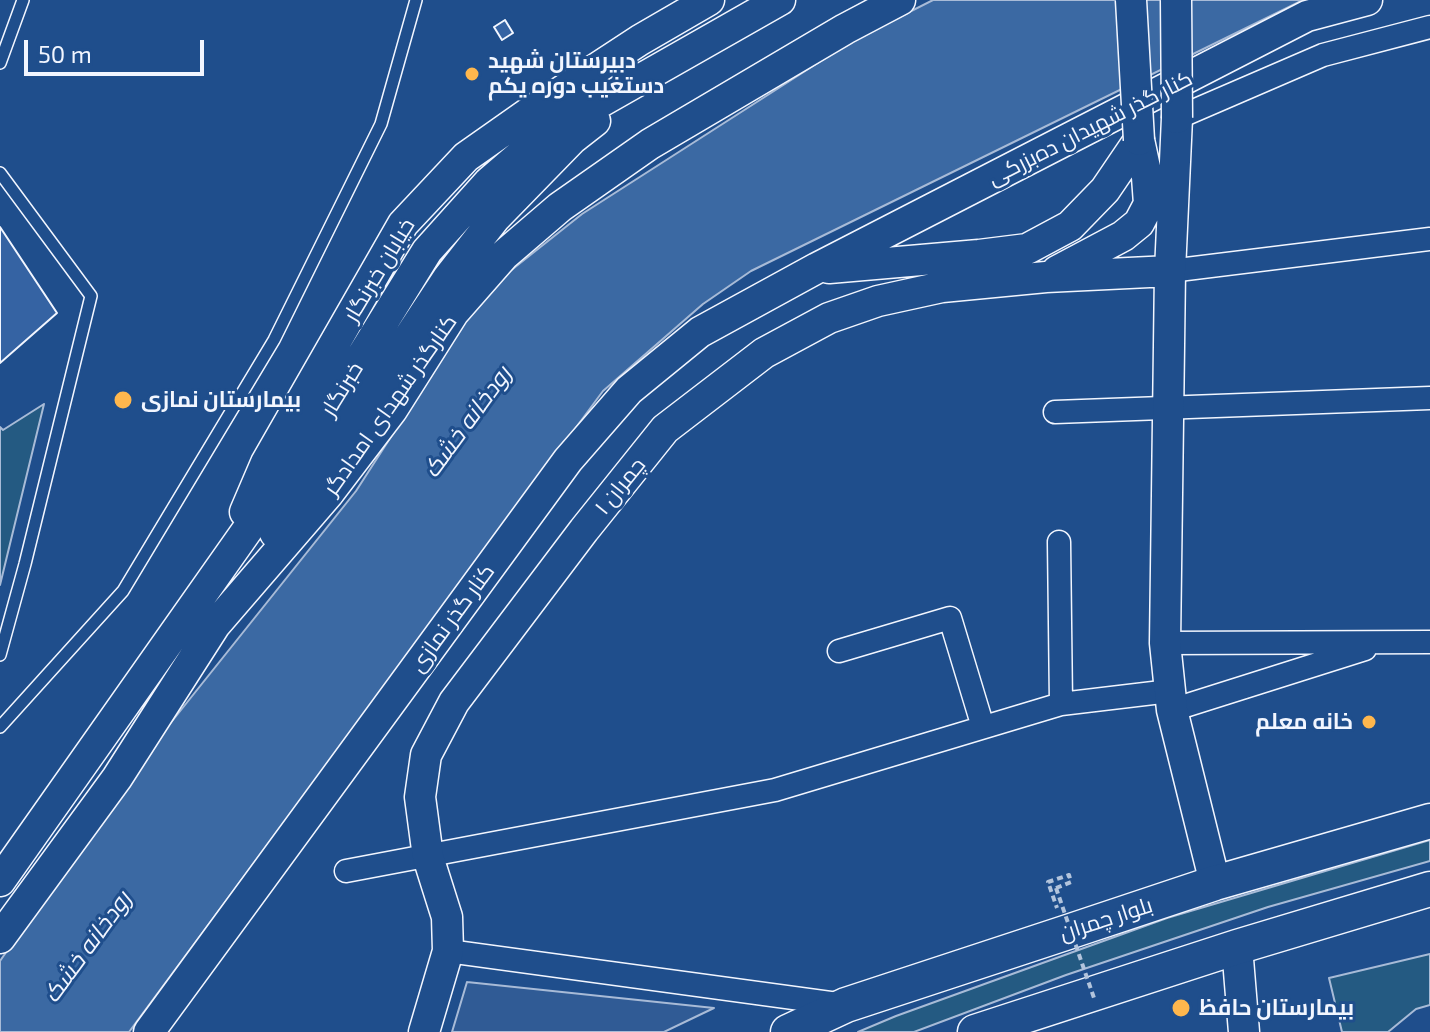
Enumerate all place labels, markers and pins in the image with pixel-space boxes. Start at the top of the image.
place label: دبیرستان شهید دستغیب دوره یکم [488,48,664,100]
marker: دبیرستان شهید دستغیب دوره یکم [463,65,481,83]
place label: بیمارستان نمازی [141,387,301,413]
marker: بیمارستان نمازی [112,389,134,411]
place label: خانه معلم [1255,709,1353,735]
marker: خانه معلم [1360,713,1378,731]
place label: بیمارستان حافظ [1199,995,1354,1021]
marker: بیمارستان حافظ [1170,997,1192,1019]

